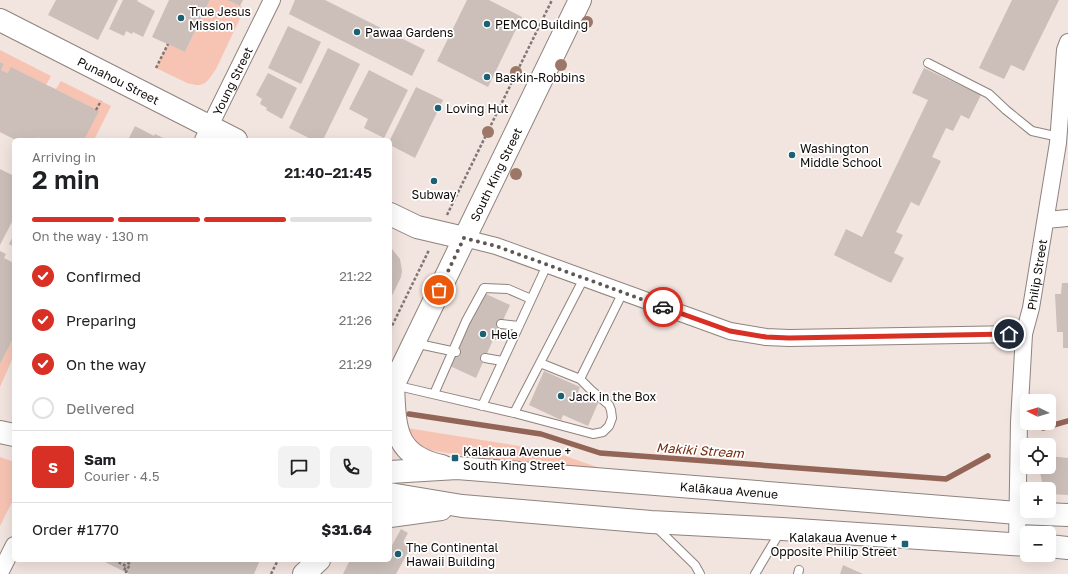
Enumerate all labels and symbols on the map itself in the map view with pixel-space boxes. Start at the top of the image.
place label: True Jesus Mission [189,4,251,33]
marker: True Jesus Mission [176,13,186,23]
place label: PEMCO Building [495,17,588,32]
marker: PEMCO Building [482,19,492,29]
place label: Pawaa Gardens [365,25,453,40]
marker: Pawaa Gardens [352,27,362,37]
street label: Young Street [209,44,255,118]
street label: Punahou Street [75,53,162,107]
place label: Baskin-Robbins [495,70,585,85]
marker: Baskin-Robbins [482,72,492,82]
place label: Loving Hut [446,101,509,116]
marker: Loving Hut [433,103,443,113]
street label: South King Street [467,125,525,224]
place label: Washington Middle School [800,141,882,170]
marker: Washington Middle School [787,150,797,160]
marker: Subway [429,176,439,186]
place label: Subway [412,187,457,202]
street label: Philip Street [1023,238,1050,311]
pin [422,273,456,307]
courier [643,287,683,327]
pin [992,317,1026,351]
place label: Hele [491,327,518,342]
marker: Hele [478,329,488,339]
place label: Jack in the Box [569,389,656,404]
marker: Jack in the Box [556,391,566,401]
north arrow [1020,394,1056,430]
water label: Makiki Stream [656,439,745,461]
place label: Kalakaua Avenue + South King Street [463,444,571,473]
marker: Kalakaua Avenue + South King Street [450,453,460,463]
street label: Kalākaua Avenue [679,478,779,501]
place label: Kalakaua Avenue + Opposite Philip Street [770,530,897,559]
marker: Kalakaua Avenue + Opposite Philip Street [900,539,910,549]
place label: The Continental Hawaii Building [406,540,499,569]
marker: The Continental Hawaii Building [393,549,403,559]

